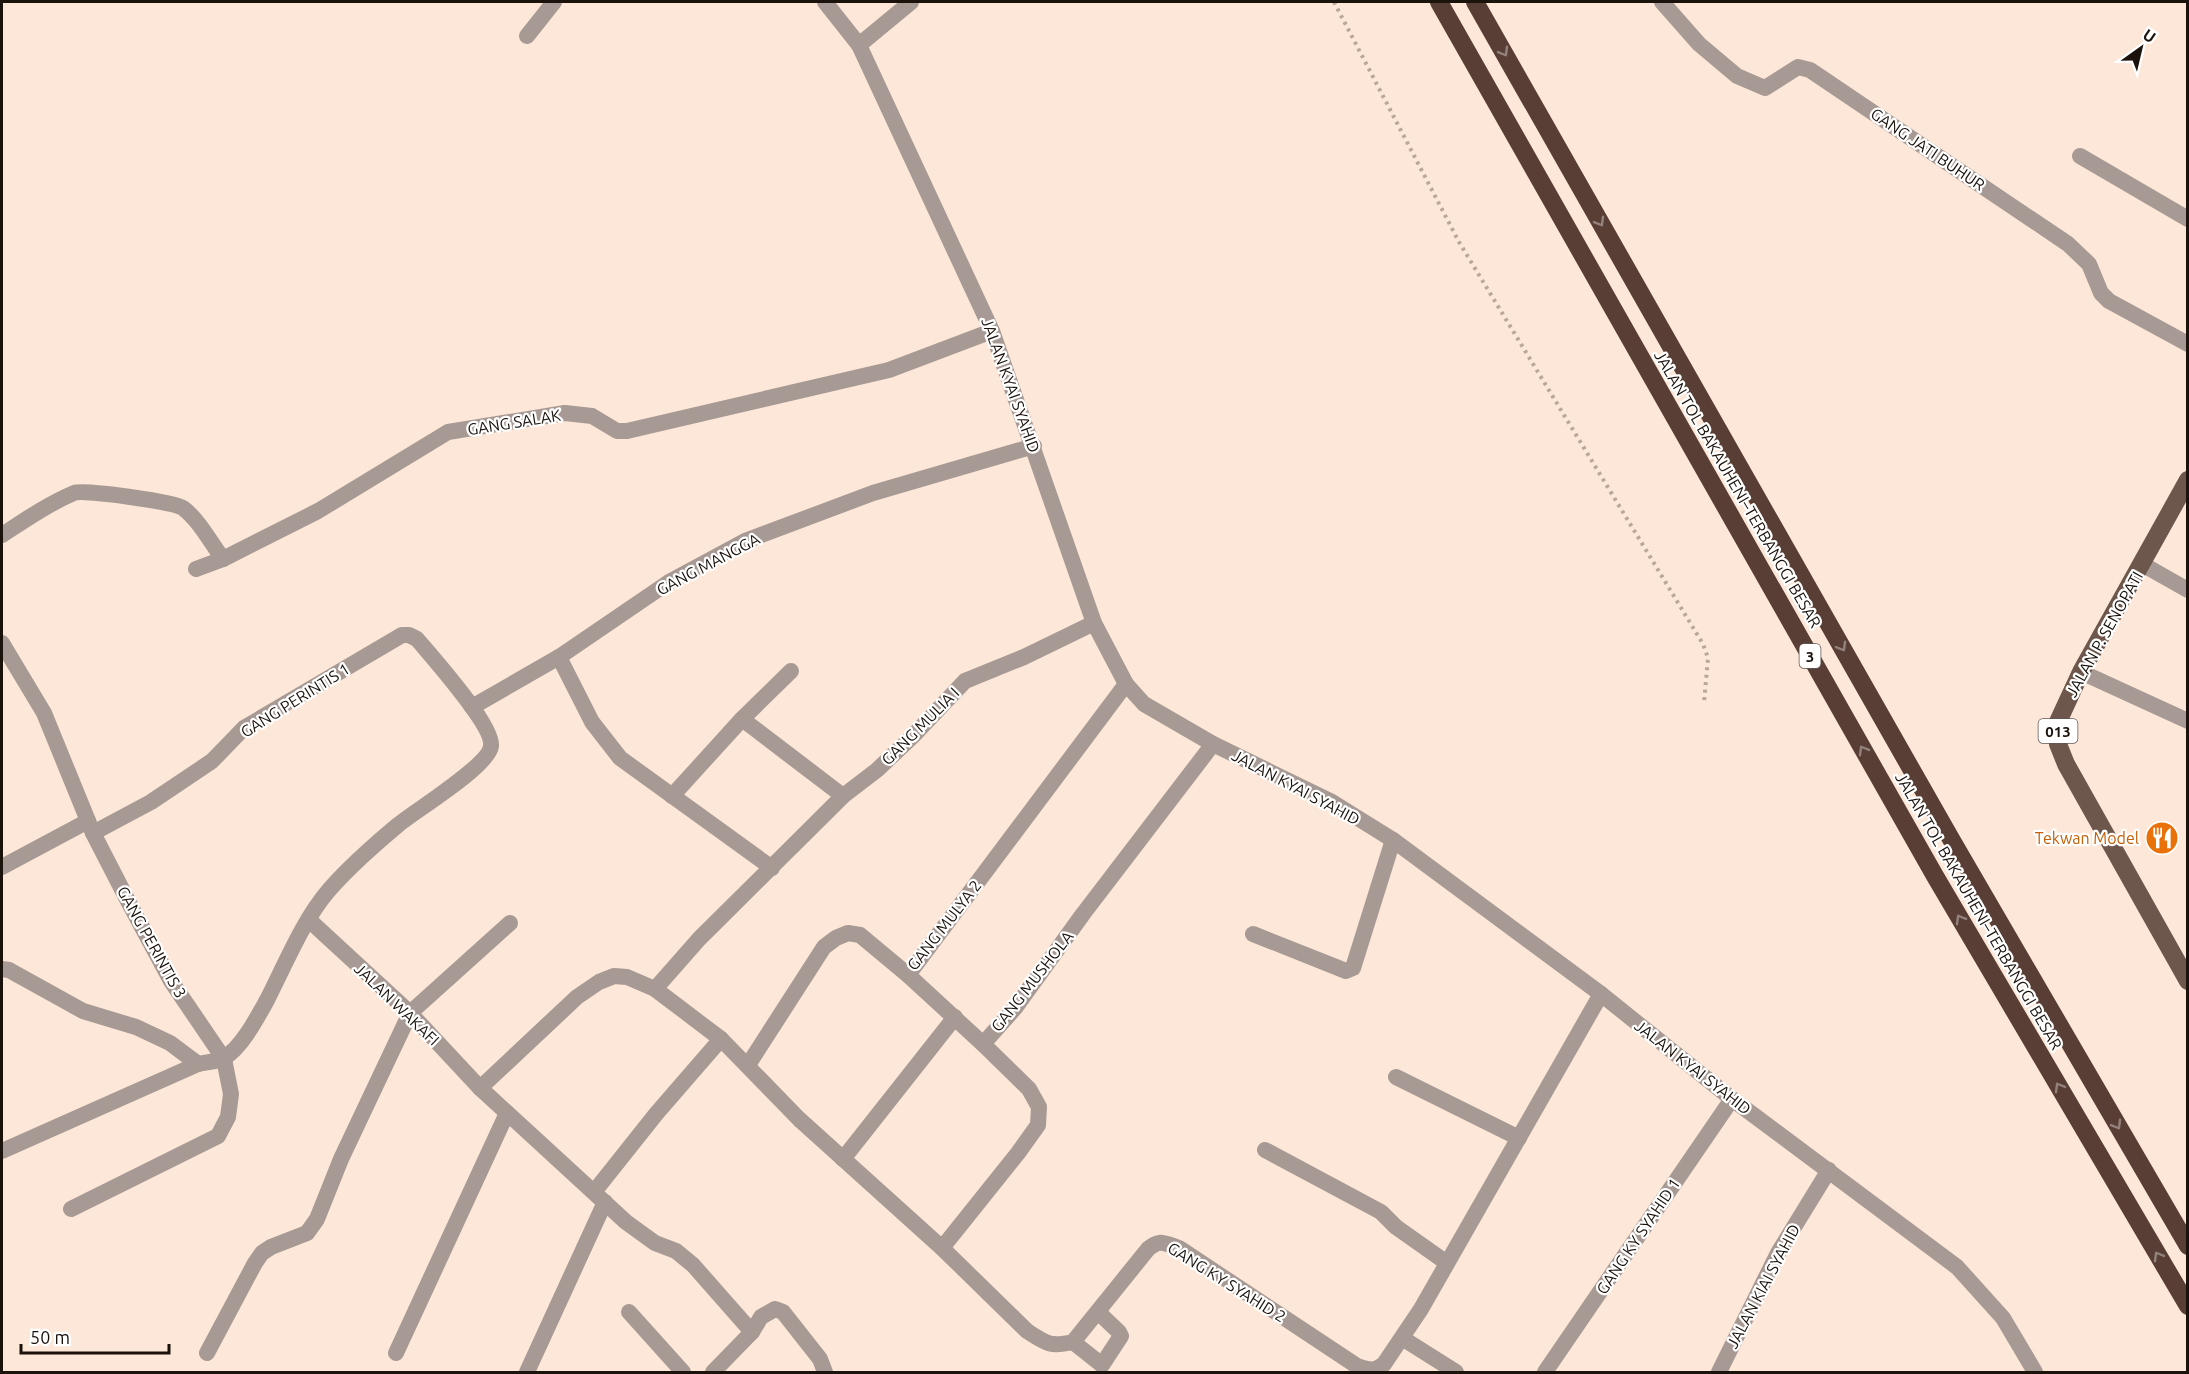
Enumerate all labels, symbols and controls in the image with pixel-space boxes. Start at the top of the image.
north arrow [2111,18,2171,78]
text: U [2140,25,2159,46]
one-way arrow [1497,46,1508,56]
street label: GANG JATI BUHUR [1867,104,1989,194]
one-way arrow [1593,216,1605,226]
street label: JALAN KYAI SYAHID [978,315,1044,455]
street label: JALAN TOL BAKAUHENI–TERBANGGI BESAR [1651,347,1825,631]
street label: GANG SALAK [466,406,562,438]
street label: GANG MANGGA [653,529,763,599]
street label: JALAN P. SENOPATI [2062,568,2146,700]
one-way arrow [1835,641,1846,651]
road number: 3 [1800,644,1820,668]
street label: GANG PERINTIS 1 [237,659,353,741]
street label: GANG MULIA I [878,684,962,768]
road number: 013 [2038,719,2078,743]
street label: JALAN KYAI SYAHID [1229,746,1363,828]
one-way arrow [1859,746,1870,756]
street label: JALAN TOL BAKAUHENI–TERBANGGI BESAR [1892,769,2066,1053]
restaurant icon: Tekwan Model [2144,820,2180,856]
place label: Tekwan Model [2035,829,2139,847]
street label: GANG MULYA 2 [903,876,985,974]
street label: GANG PERINTIS 3 [114,883,190,1001]
one-way arrow [1956,915,1967,925]
street label: GANG MUSHOLA [987,927,1077,1035]
street label: JALAN WAKAFI [351,959,443,1049]
street label: JALAN KYAI SYAHID [1631,1016,1755,1118]
one-way arrow [2055,1083,2066,1093]
one-way arrow [2110,1119,2122,1130]
street label: GANG KY SYAHID 1 [1593,1175,1683,1297]
street label: JALAN KIAI SYAHID [1723,1221,1803,1351]
street label: GANG KY SYAHID 2 [1165,1238,1289,1326]
one-way arrow [2153,1251,2165,1262]
scale bar [21,1317,170,1355]
text: 50 m [30,1327,70,1347]

